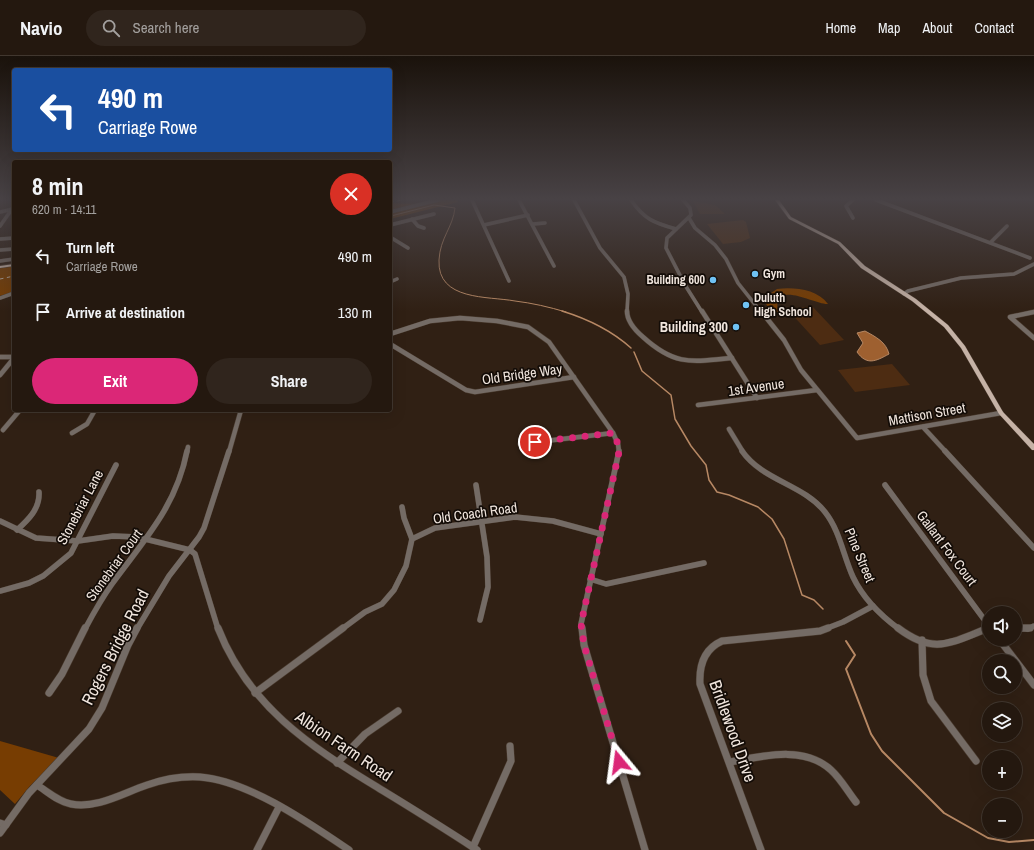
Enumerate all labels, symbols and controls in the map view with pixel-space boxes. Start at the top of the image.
search box [86,10,366,46]
text: Navio [20,15,62,41]
icon: search [100,17,122,39]
text: Search here [132,17,199,38]
text: Home [825,19,856,37]
text: Map [878,19,900,37]
text: About [922,19,952,37]
text: Contact [974,19,1014,37]
text: 490 m [98,79,163,117]
icon: left [32,84,84,136]
text: Carriage Rowe [98,115,197,140]
text: 8 min [32,170,83,202]
button: close [330,173,372,215]
text: 620 m · 14:11 [32,201,96,218]
text: Turn left [66,237,114,258]
icon: left [32,245,54,267]
text: 490 m [338,246,372,267]
text: Carriage Rowe [66,258,138,275]
place label: Gym [763,266,785,282]
marker: Gym [750,269,760,279]
place label: Building 600 [646,272,706,288]
marker: Building 600 [708,275,718,285]
place label: Duluth High School [754,290,812,320]
marker: Duluth High School [741,300,751,310]
icon: arrive [32,301,54,323]
text: Arrive at destination [66,302,185,323]
text: 130 m [338,302,372,323]
place label: Building 300 [660,318,728,336]
marker: Building 300 [731,322,741,332]
button: Exit [32,358,198,404]
button: Share [206,358,372,404]
street label: Old Bridge Way [481,359,563,389]
street label: 1st Avenue [727,374,785,400]
street label: Mattison Street [887,398,967,430]
pin [518,425,552,459]
icon: arrive [524,431,546,453]
street label: Stonebriar Lane [53,466,107,548]
street label: Old Coach Road [432,498,518,528]
street label: Gallant Fox Court [913,507,981,589]
street label: Stonebriar Court [82,525,146,605]
street label: Pine Street [840,525,880,585]
street label: Rogers Bridge Road [75,585,154,709]
map controls [982,606,1022,838]
button: sound [982,606,1022,646]
button: search [982,654,1022,694]
street label: Bridlewood Drive [704,677,763,785]
button: layers [982,702,1022,742]
street label: Albion Farm Road [290,704,397,787]
position arrow [598,741,640,783]
button: + [982,750,1022,790]
button: − [982,798,1022,838]

